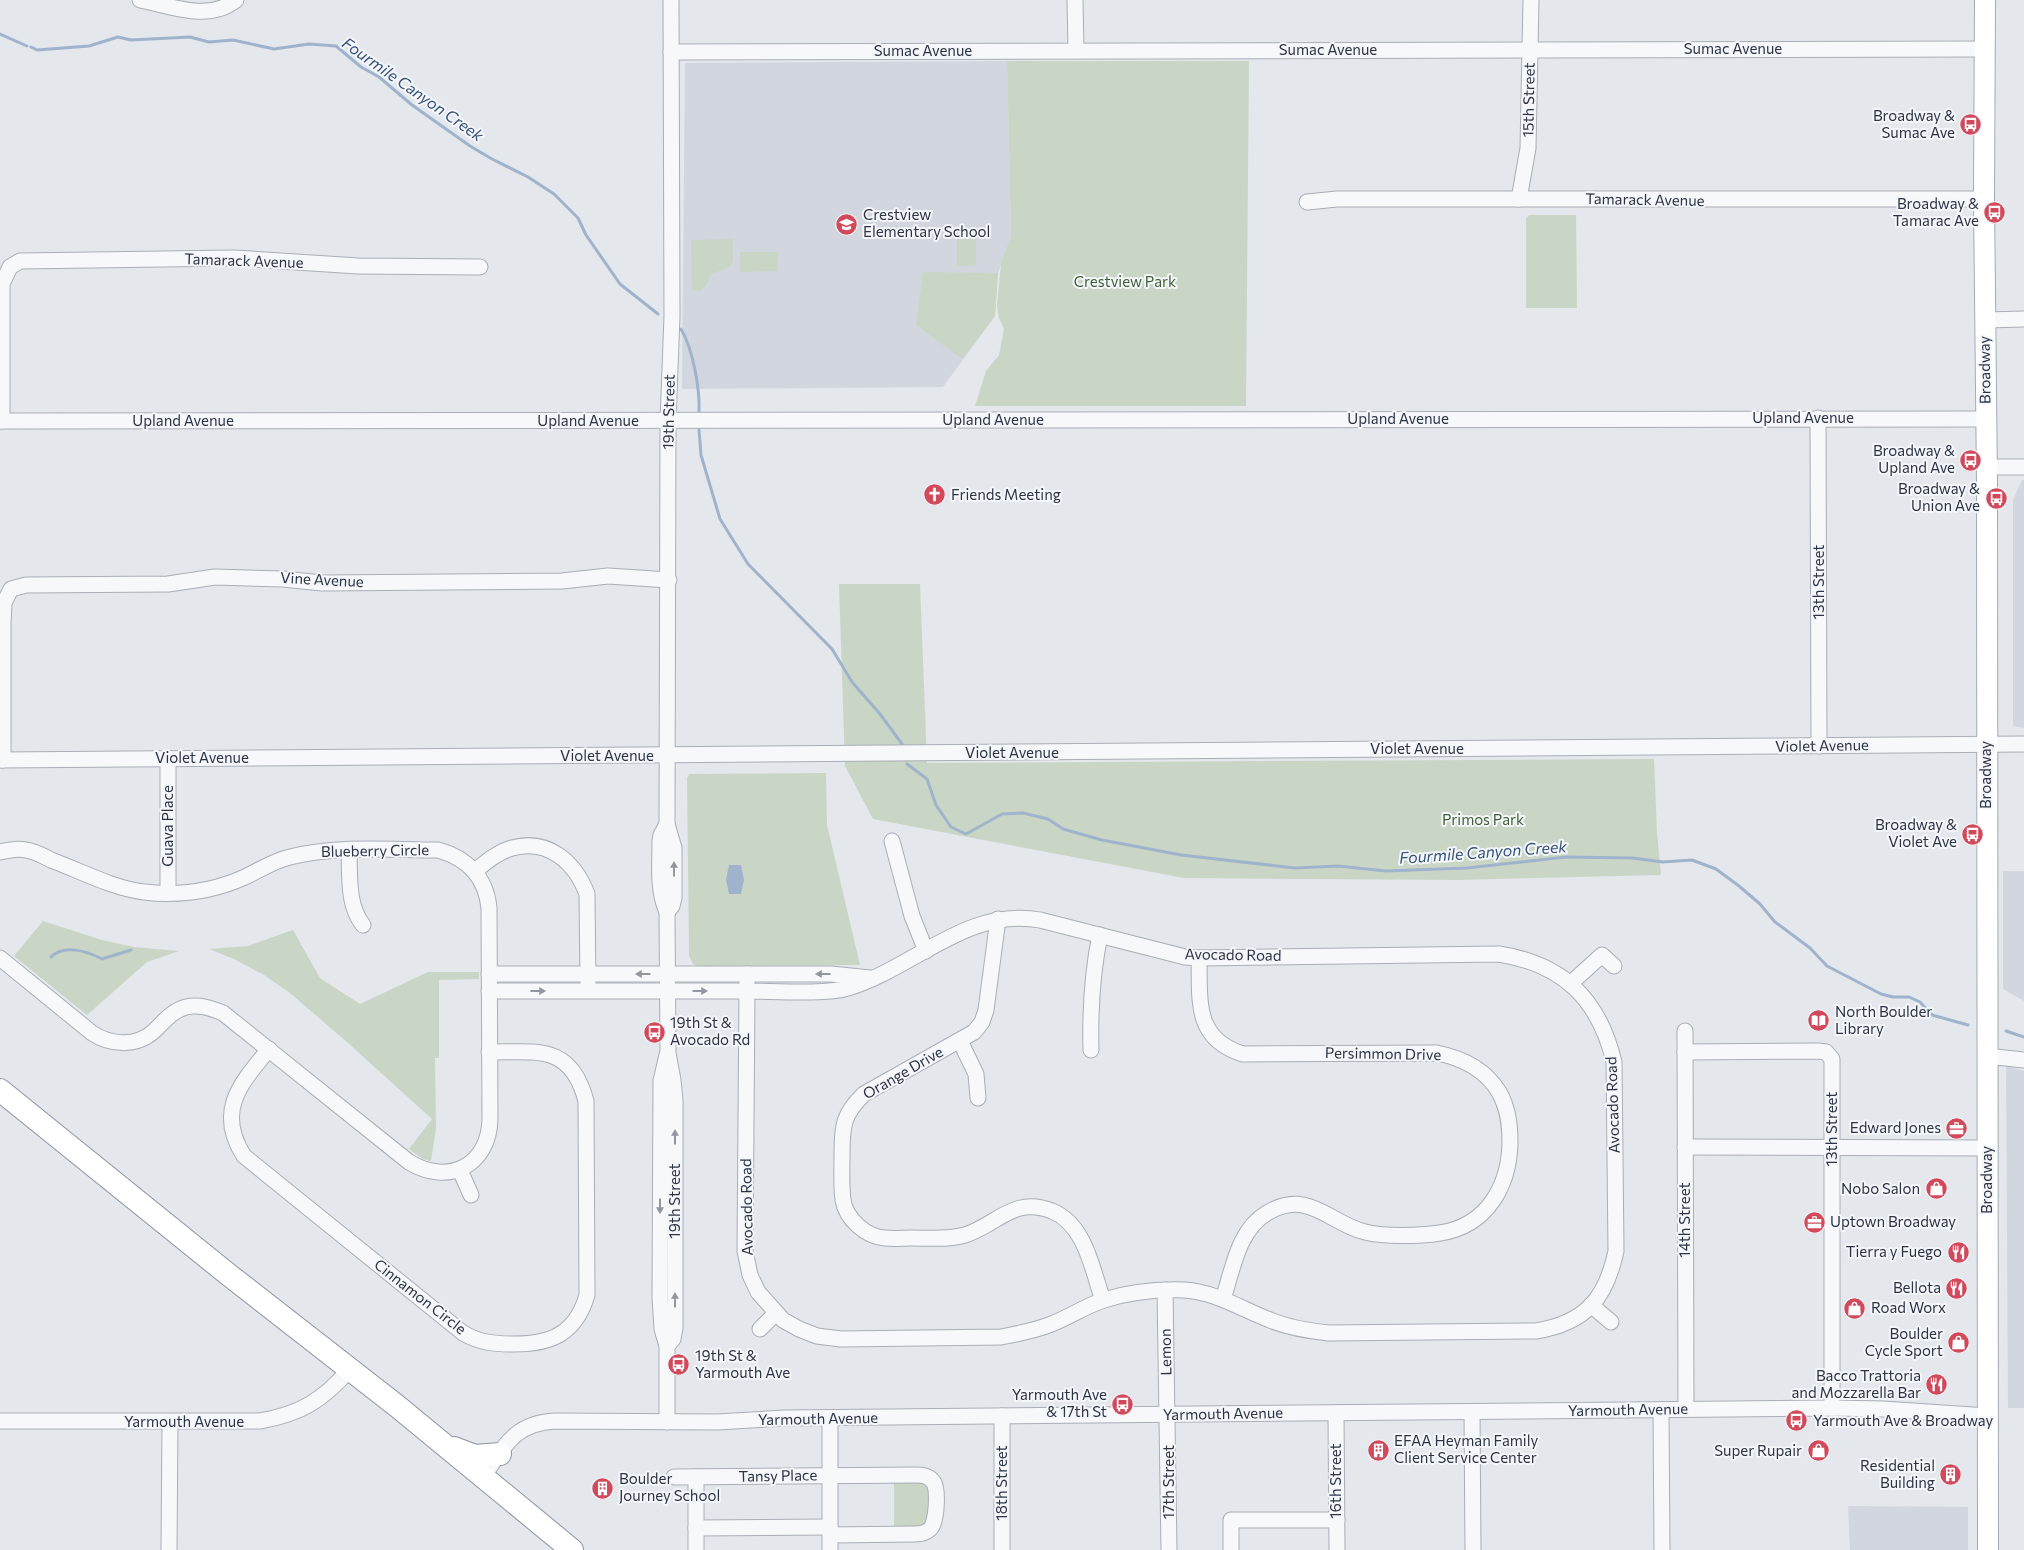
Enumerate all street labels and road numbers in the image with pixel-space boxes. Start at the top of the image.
street label: Sumac Avenue [1684,39,1782,57]
street label: Sumac Avenue [1279,40,1377,58]
street label: Sumac Avenue [874,41,972,59]
street label: 15th Street [1518,62,1538,138]
street label: Tamarack Avenue [1585,189,1705,209]
street label: Tamarack Avenue [184,249,304,271]
street label: Broadway [1974,336,1994,404]
street label: 19th Street [658,374,678,450]
street label: Upland Avenue [1752,408,1854,426]
street label: Upland Avenue [1347,409,1449,427]
street label: Upland Avenue [942,410,1044,428]
street label: Upland Avenue [132,411,234,429]
street label: Upland Avenue [537,411,639,429]
street label: 13th Street [1809,545,1827,619]
street label: Vine Avenue [280,568,364,590]
street label: Violet Avenue [1775,735,1869,755]
street label: Violet Avenue [1370,739,1464,757]
street label: Broadway [1976,741,1994,809]
street label: Violet Avenue [965,743,1059,761]
street label: Violet Avenue [560,746,654,764]
street label: Violet Avenue [155,748,249,766]
street label: Guava Place [158,785,176,867]
street label: Blueberry Circle [321,840,429,860]
street label: Avocado Road [1184,944,1282,964]
street label: Orange Drive [859,1042,946,1102]
street label: Persimmon Drive [1325,1043,1441,1063]
street label: Avocado Road [1601,1056,1623,1154]
street label: 13th Street [1822,1092,1840,1166]
street label: Broadway [1977,1146,1995,1214]
street label: Avocado Road [736,1158,756,1256]
street label: 19th Street [665,1163,683,1239]
street label: 14th Street [1675,1182,1693,1258]
street label: Cinnamon Circle [371,1255,470,1338]
street label: Lemon [1156,1328,1174,1376]
street label: Yarmouth Avenue [1568,1399,1688,1419]
street label: Yarmouth Avenue [1163,1403,1283,1423]
street label: Yarmouth Avenue [758,1408,878,1428]
street label: Yarmouth Avenue [124,1412,244,1430]
street label: 16th Street [1326,1443,1344,1519]
street label: 18th Street [992,1445,1010,1521]
street label: 17th Street [1159,1445,1177,1519]
street label: Tansy Place [739,1465,817,1485]

